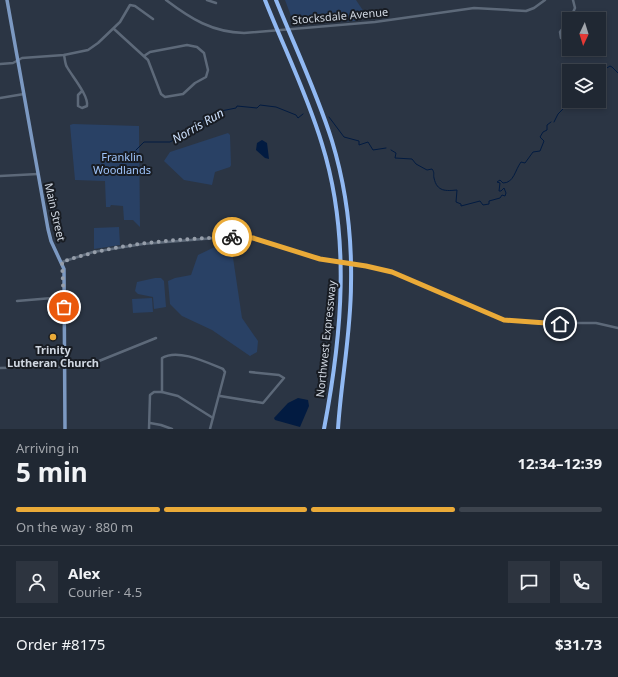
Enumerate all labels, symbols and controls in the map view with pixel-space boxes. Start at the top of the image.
street label: Stocksdale Avenue [291,4,389,27]
north arrow [562,12,606,56]
map controls [562,12,606,108]
button: layers [562,64,606,108]
water label: Norris Run [169,104,227,147]
park label: Franklin Woodlands [93,149,151,177]
street label: Main Street [42,181,69,243]
courier [212,217,252,257]
icon: bike [221,226,243,248]
street label: Northwest Expressway [312,279,339,398]
pin [47,290,81,324]
icon: bag [53,296,75,318]
pin [543,307,577,341]
icon: home [549,313,571,335]
marker: Trinity Lutheran Church [48,332,58,342]
place label: Trinity Lutheran Church [7,342,99,370]
text: Arriving in [16,439,79,457]
text: 12:34–12:39 [517,453,602,473]
text: 5 min [16,454,88,490]
text: On the way · 880 m [16,518,133,536]
button: person [16,561,58,603]
button: chat [508,561,550,603]
button: phone [560,561,602,603]
text: Alex [68,563,100,583]
text: Courier · 4.5 [68,583,142,601]
text: Order #8175 [16,634,105,654]
text: $31.73 [555,634,602,654]

